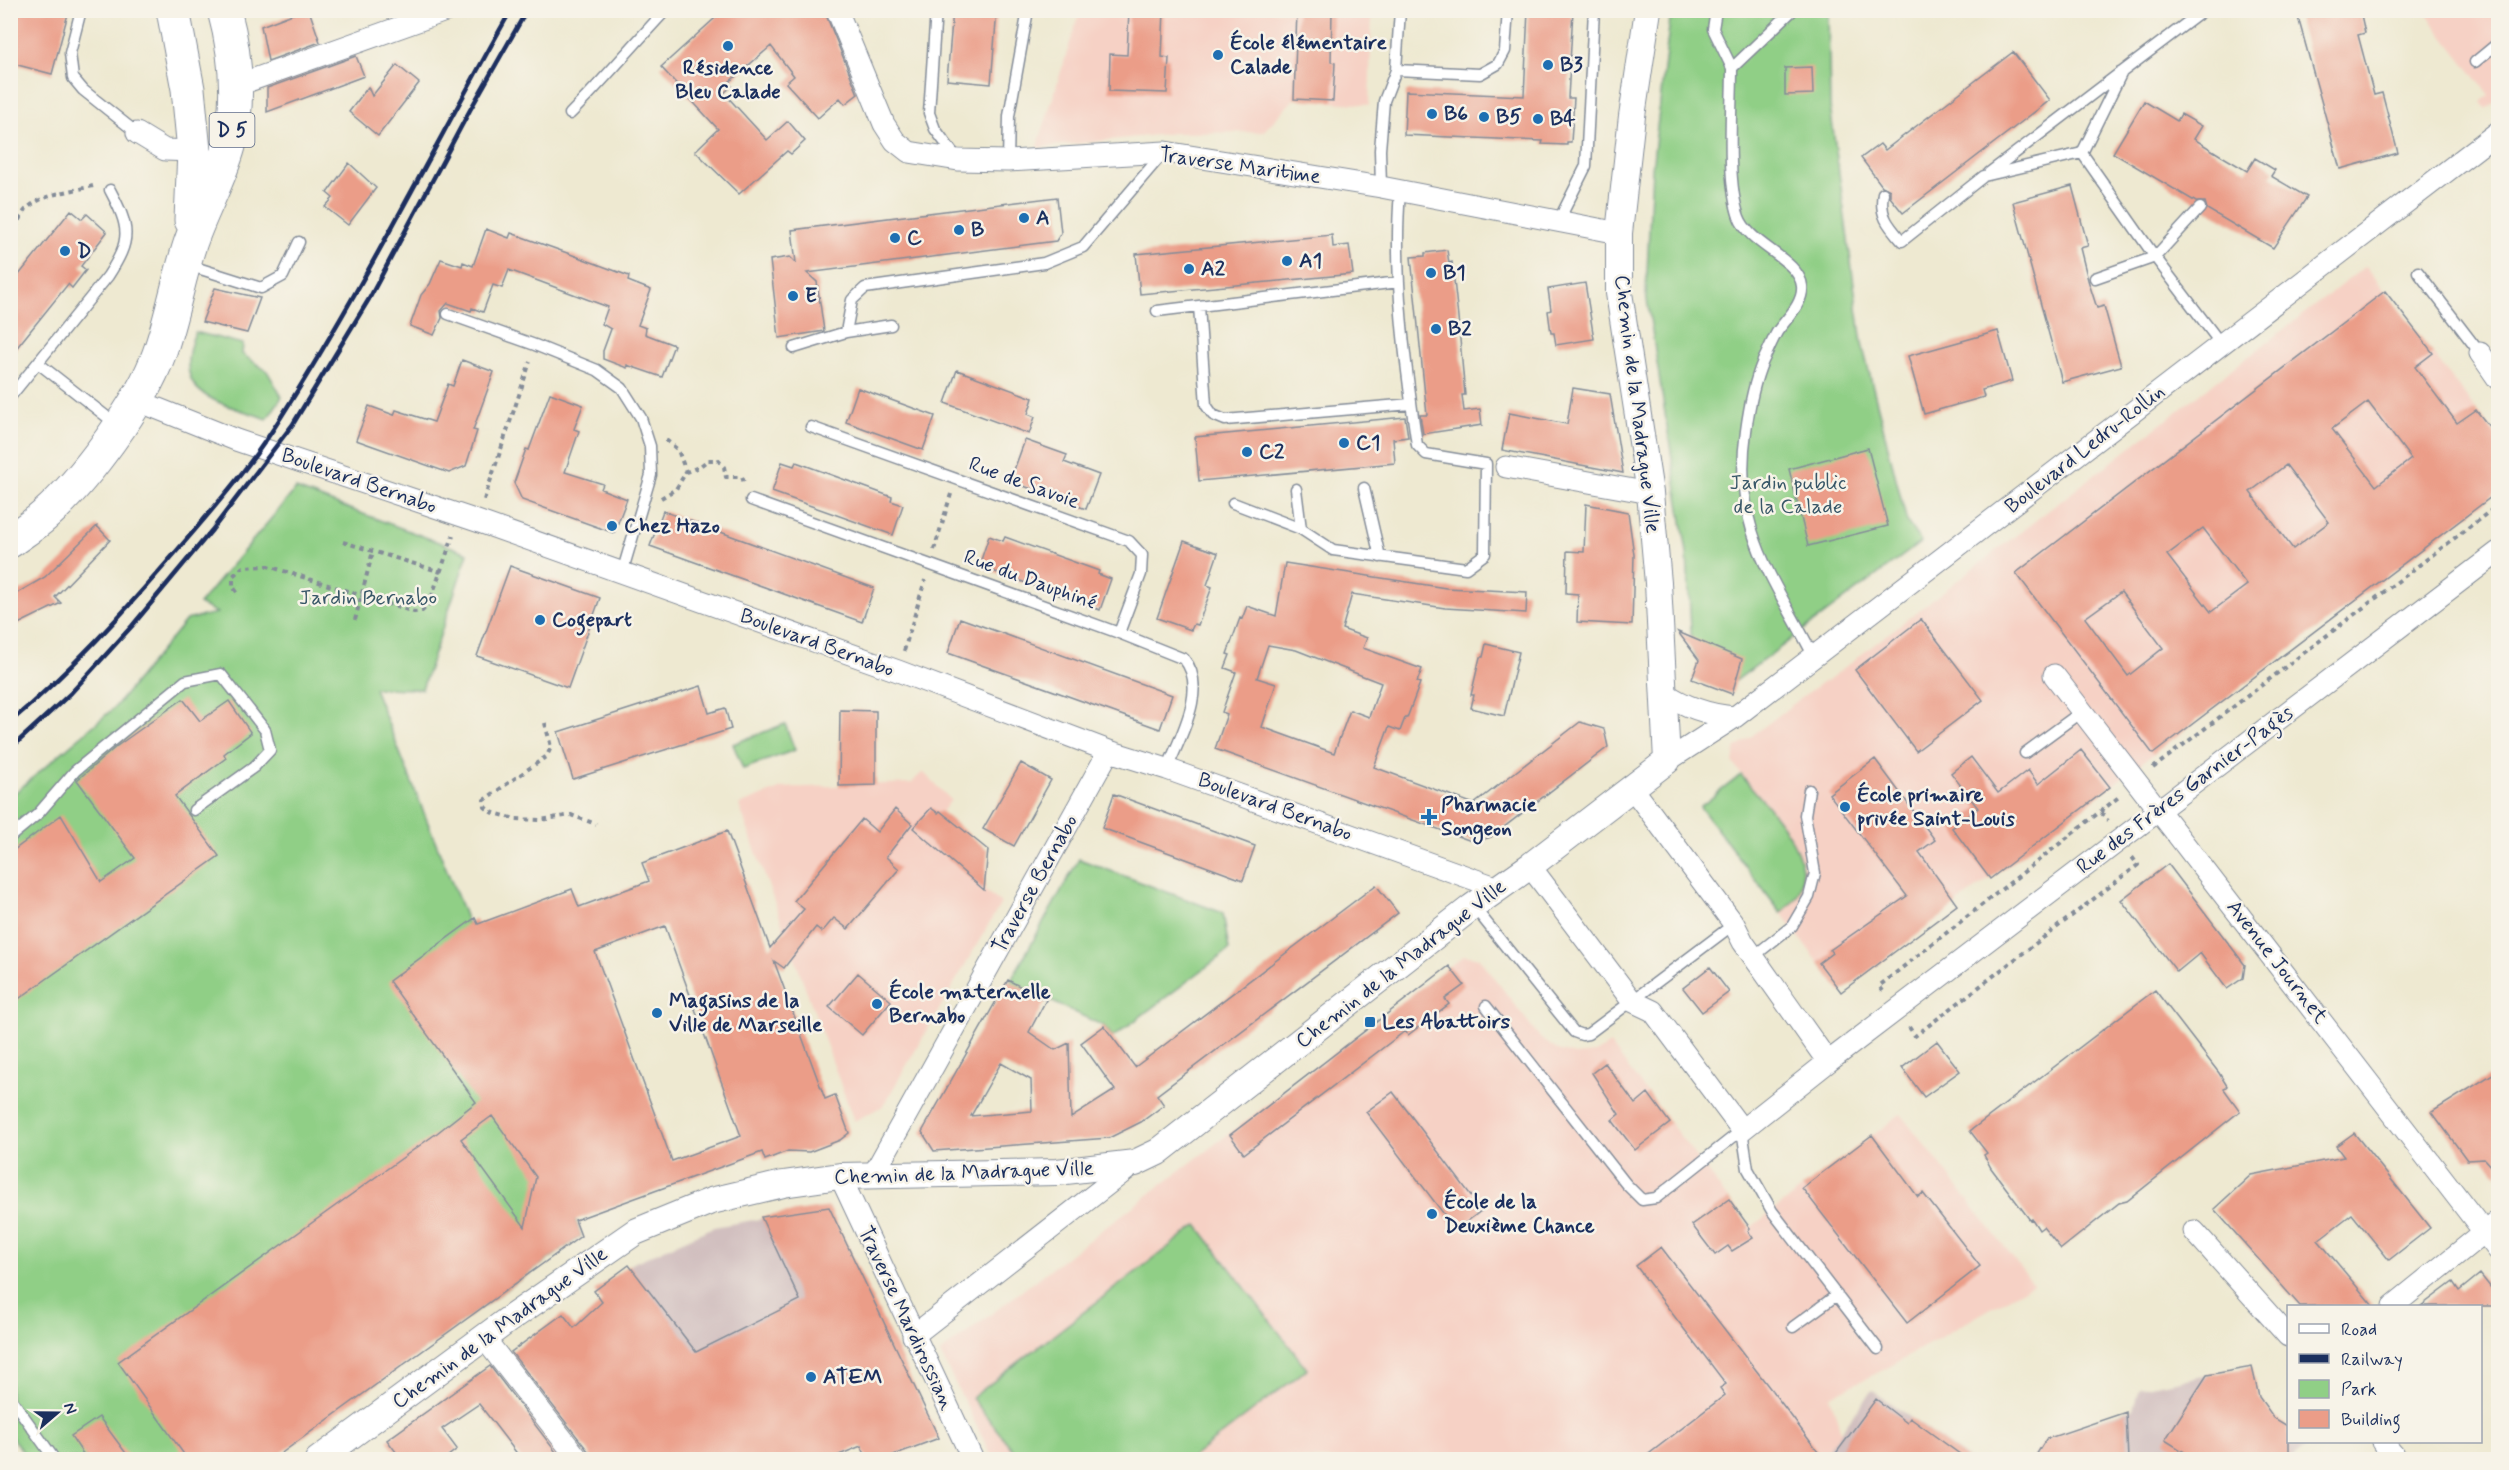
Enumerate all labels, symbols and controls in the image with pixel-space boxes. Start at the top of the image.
place label: École élémentaire Calade [1230,29,1387,81]
marker: Résidence Bleu Calade [721,39,735,53]
marker: École élémentaire Calade [1211,48,1225,62]
place label: B3 [1560,51,1583,79]
place label: Résidence Bleu Calade [675,54,781,106]
marker: B3 [1541,58,1555,72]
place label: B6 [1444,100,1468,128]
place label: B5 [1496,103,1522,131]
place label: B4 [1550,105,1576,133]
marker: B6 [1425,107,1439,121]
marker: B5 [1477,110,1491,124]
marker: B4 [1531,112,1545,126]
road number: D 5 [210,113,254,147]
street label: Traverse Maritime [1157,141,1323,191]
place label: A [1036,204,1050,232]
marker: A [1017,211,1031,225]
place label: B [971,216,984,244]
marker: B [952,223,966,237]
place label: C [907,224,922,252]
marker: C [888,231,902,245]
place label: D [77,237,91,265]
marker: D [58,244,72,258]
place label: A1 [1299,247,1322,275]
marker: A1 [1280,254,1294,268]
place label: A2 [1201,255,1226,283]
place label: B1 [1443,259,1466,287]
marker: A2 [1182,262,1196,276]
marker: B1 [1424,266,1438,280]
street label: Chemin de la Madrague Ville [1607,273,1667,535]
place label: E [805,282,817,310]
marker: E [786,289,800,303]
place label: B2 [1448,315,1472,343]
marker: B2 [1429,322,1443,336]
street label: Boulevard Ledru-Rollin [1999,378,2171,520]
place label: C1 [1356,429,1380,457]
marker: C1 [1337,436,1351,450]
place label: C2 [1259,438,1285,466]
street label: Boulevard Bernabo [278,441,440,521]
marker: C2 [1240,445,1254,459]
street label: Rue de Savoie [965,450,1083,516]
park label: Jardin public de la Calade [1729,469,1847,521]
place label: Chez Hazo [624,512,720,540]
marker: Chez Hazo [605,519,619,533]
street label: Rue du Dauphiné [960,543,1100,617]
park label: Jardin Bernabo [299,584,437,612]
street label: Boulevard Bernabo [736,602,898,684]
place label: Cogepart [552,606,632,636]
marker: Cogepart [533,613,547,627]
street label: Rue des Frères Garnier-Pagès [2071,699,2300,882]
street label: Boulevard Bernabo [1194,766,1356,848]
place label: École primaire privée Saint-Louis [1857,781,2015,833]
place label: Pharmacie Songeon [1441,791,1538,845]
marker: École primaire privée Saint-Louis [1838,800,1852,814]
street label: Traverse Bernabo [985,810,1085,958]
marker: Pharmacie Songeon [1422,810,1436,824]
street label: Chemin de la Madrague Ville [1290,873,1512,1055]
street label: Avenue Journet [2220,894,2335,1030]
place label: École maternelle Bernabo [889,978,1051,1030]
place label: Magasins de la Ville de Marseille [669,987,823,1039]
marker: École maternelle Bernabo [870,997,884,1011]
marker: Magasins de la Ville de Marseille [650,1006,664,1020]
place label: Les Abattoirs [1382,1008,1511,1036]
marker: Les Abattoirs [1363,1015,1377,1029]
street label: Chemin de la Madrague Ville [834,1154,1094,1192]
place label: École de la Deuxième Chance [1444,1188,1595,1240]
marker: École de la Deuxième Chance [1425,1207,1439,1221]
street label: Traverse Mardirossian [851,1222,961,1415]
street label: Chemin de la Madrague Ville [387,1240,613,1416]
legend [2287,1305,2482,1443]
text: Road [2341,1318,2377,1342]
text: Railway [2341,1348,2403,1372]
place label: ATEM [823,1363,883,1391]
marker: ATEM [804,1370,818,1384]
text: Park [2341,1378,2377,1402]
north arrow [27,1383,87,1443]
text: N [58,1400,81,1417]
text: Building [2341,1408,2401,1434]

